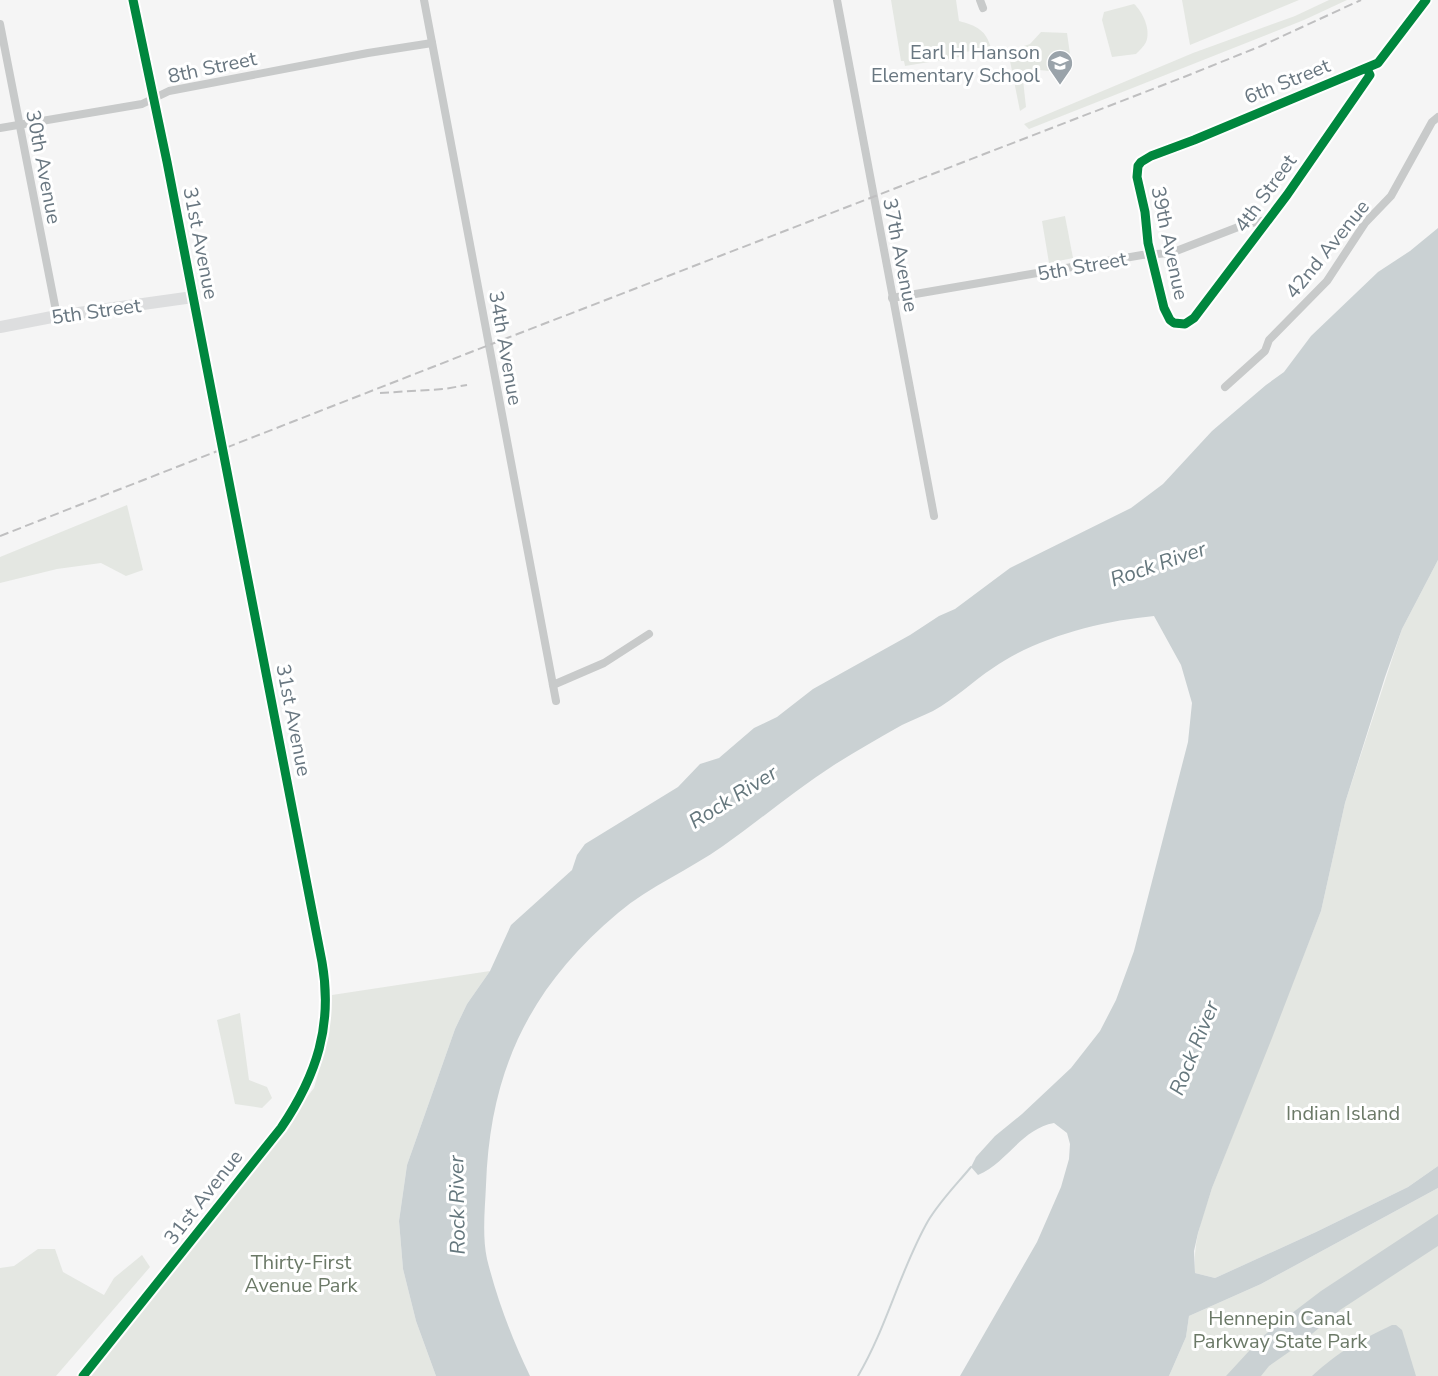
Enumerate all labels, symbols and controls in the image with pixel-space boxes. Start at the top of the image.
place label: Earl H Hanson Elementary School [871,39,1040,89]
street label: 8th Street [165,45,260,90]
school or university icon: Earl H Hanson Elementary School [1045,48,1075,86]
street label: 6th Street [1240,52,1335,111]
street label: 30th Avenue [19,108,68,226]
street label: 4th Street [1228,148,1303,238]
street label: 39th Avenue [1144,184,1195,302]
street label: 31st Avenue [176,185,225,301]
street label: 42nd Avenue [1279,194,1376,305]
street label: 37th Avenue [876,196,925,314]
street label: 5th Street [1035,245,1130,288]
street label: 34th Avenue [482,289,529,407]
street label: 5th Street [50,292,144,331]
water label: Rock River [1106,534,1210,593]
street label: 31st Avenue [269,662,318,778]
water label: Rock River [683,759,783,835]
water label: Rock River [1162,996,1226,1099]
park label: Indian Island [1286,1100,1400,1127]
street label: 31st Avenue [158,1144,249,1250]
water label: Rock River [442,1155,472,1255]
park label: Thirty-First Avenue Park [244,1249,359,1299]
park label: Hennepin Canal Parkway State Park [1193,1305,1368,1355]

